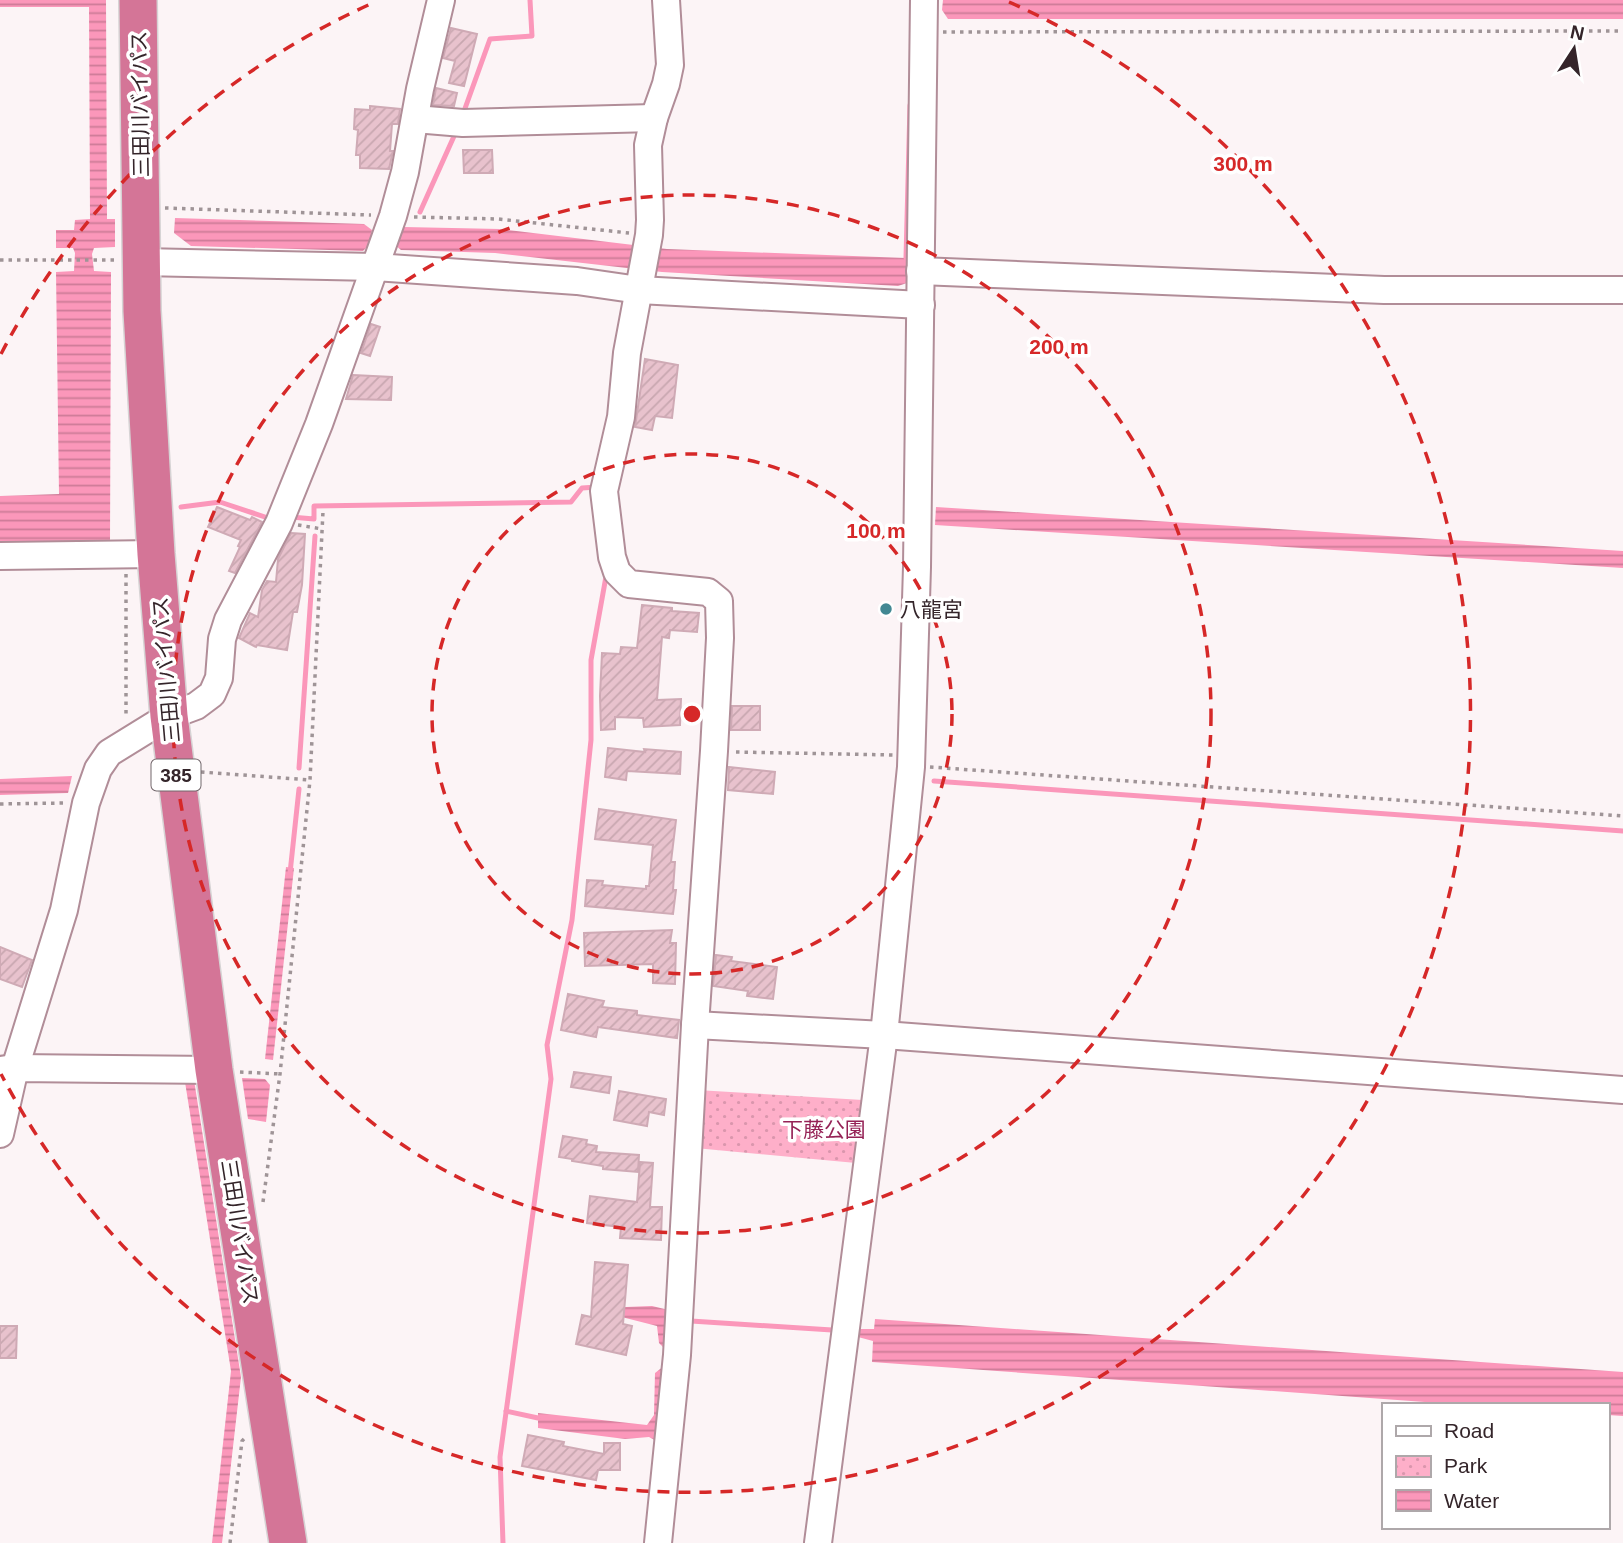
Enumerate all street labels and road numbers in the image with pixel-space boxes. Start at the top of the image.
street label: 三田川バイパス [127,31,153,177]
street label: 三田川バイパス [148,596,184,744]
road number: 385 [152,760,200,790]
street label: 三田川バイパス [217,1158,263,1306]

